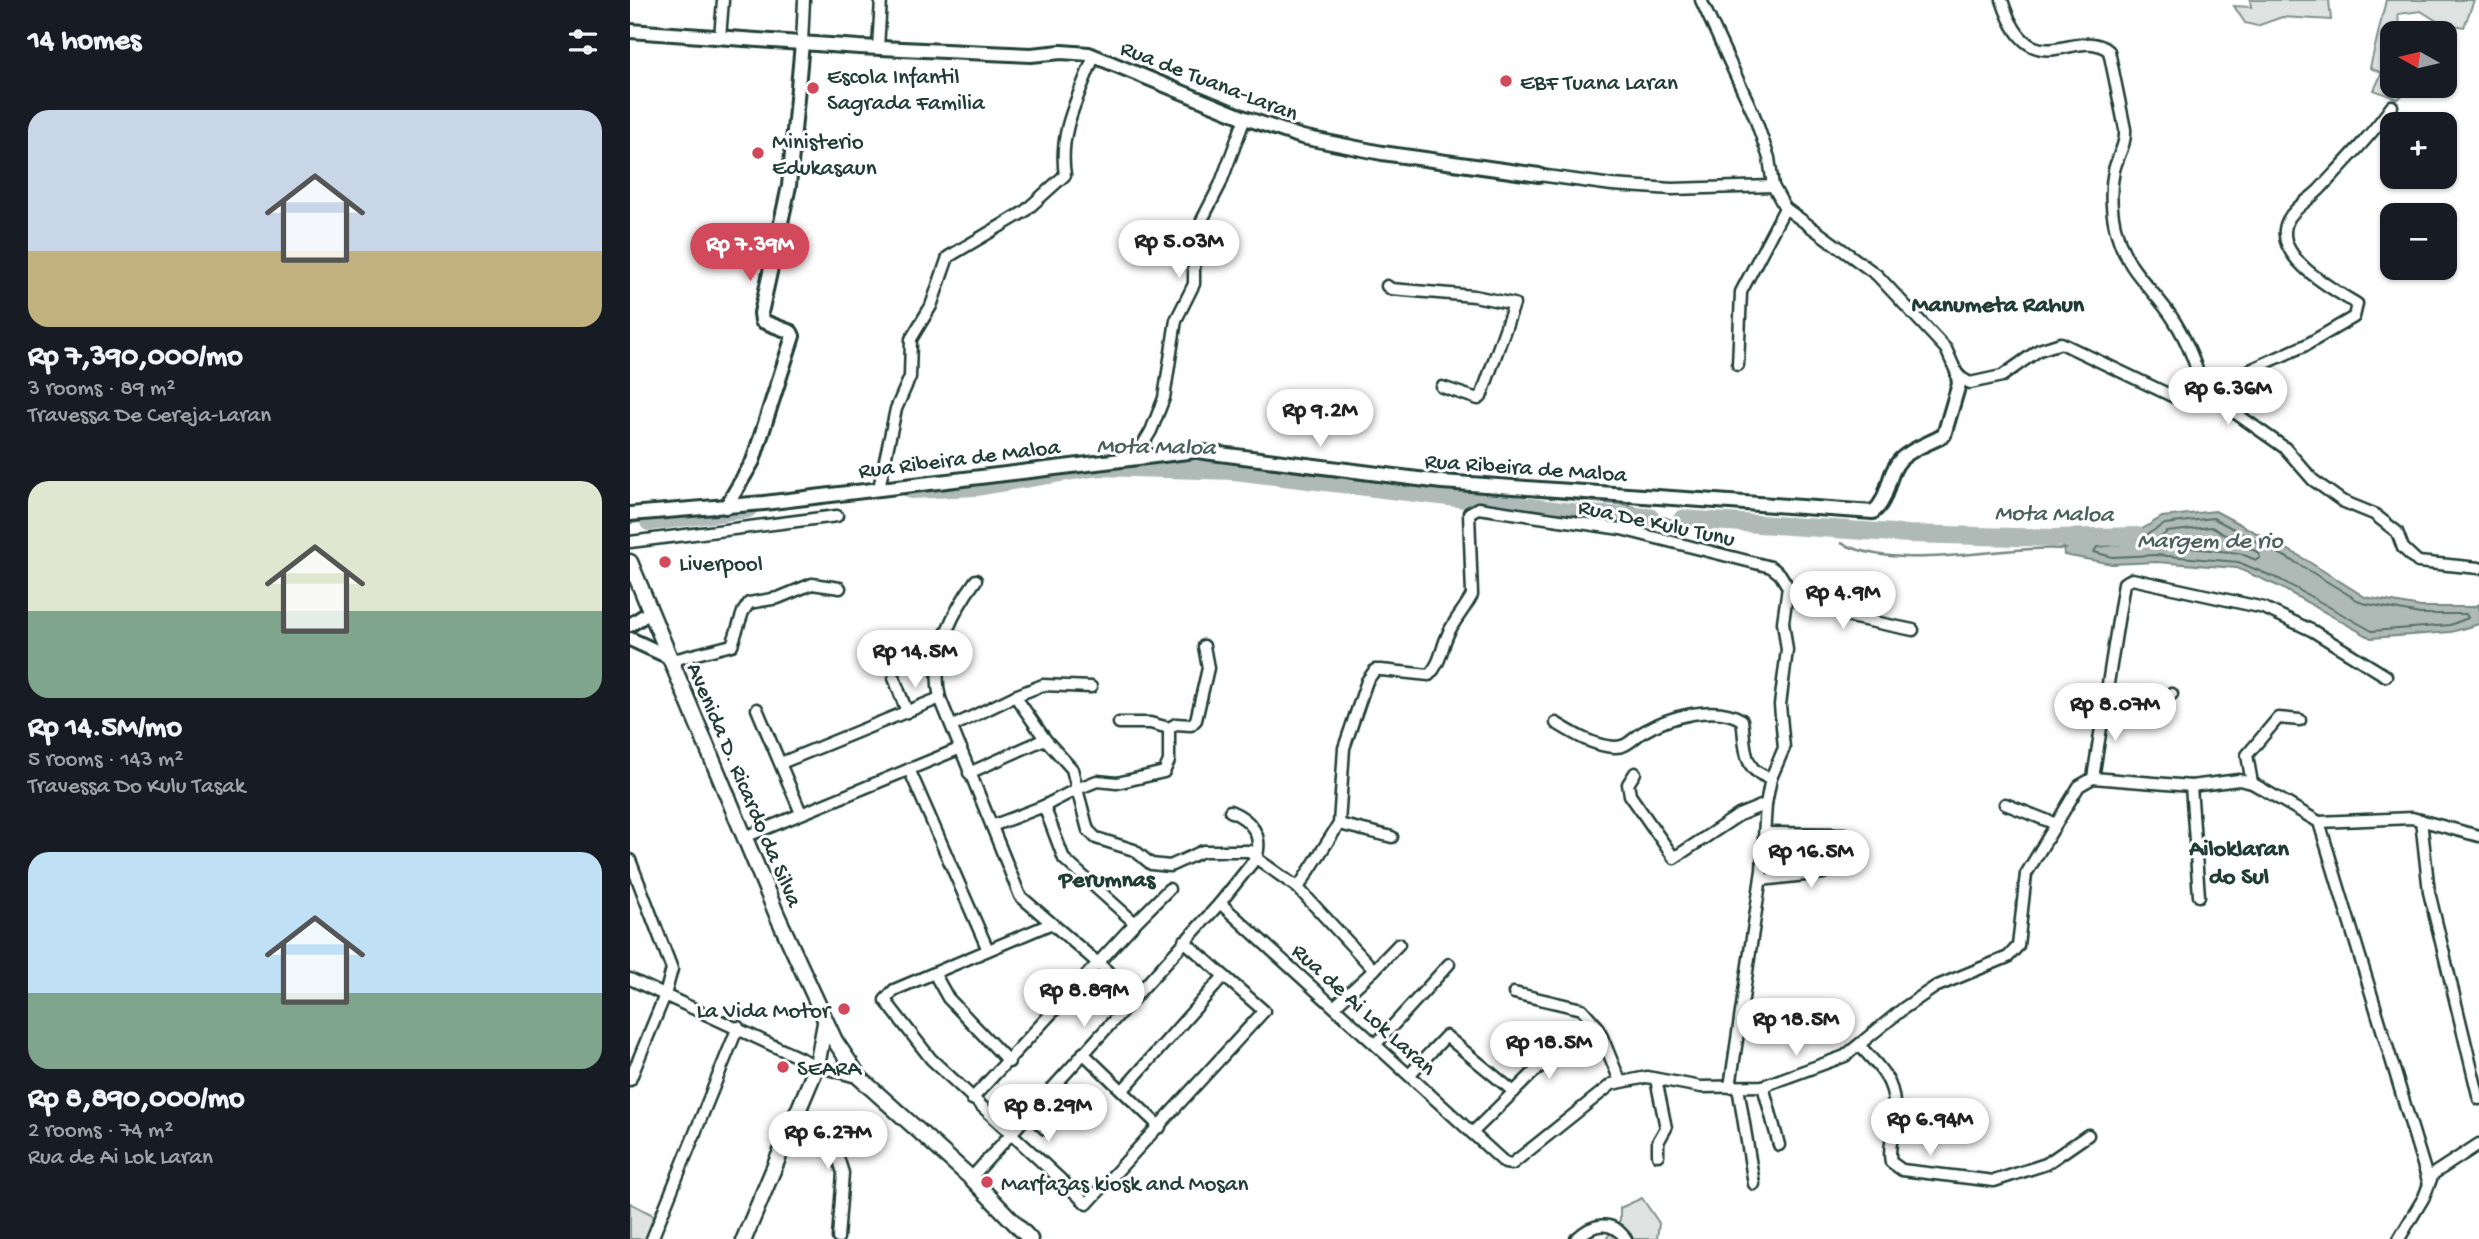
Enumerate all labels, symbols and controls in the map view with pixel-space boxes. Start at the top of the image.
north arrow [2380,21,2457,98]
map controls [2380,21,2457,280]
icon: filters [564,23,602,61]
text: 14 homes [28,25,141,60]
street label: Rua de Tuana-Laran [1116,36,1302,129]
place label: Escola Infantil Sagrada Familia [827,65,986,118]
place label: EBF Tuana Laran [1520,71,1678,98]
marker: EBF Tuana Laran [1498,73,1514,89]
marker: Escola Infantil Sagrada Familia [805,80,821,96]
button: + [2380,112,2457,189]
place label: Ministerio Edukasaun [772,130,877,183]
marker: Ministerio Edukasaun [750,145,766,161]
icon: home [252,155,378,281]
button: − [2380,203,2457,280]
pin: Rp 5.03M [1107,220,1251,280]
pin: Rp 7.39M [678,224,822,283]
text: Rp 5.03M [1134,229,1224,256]
text: Rp 7.39M [706,232,794,259]
district label: Manumeta Rahun [1912,292,2085,321]
text: Rp 7,390,000/mo [28,341,243,376]
pin: Rp 6.36M [2156,368,2300,427]
text: 3 rooms · 89 m² [28,376,175,403]
text: Rp 6.36M [2184,376,2272,403]
pin: Rp 9.2M [1255,390,1385,449]
text: Rp 9.2M [1283,398,1357,425]
text: Travessa De Cereja-Laran [28,403,271,430]
water label: Mota Maloa [1096,433,1217,464]
street label: Rua Ribeira de Maloa [857,435,1063,486]
street label: Rua Ribeira de Maloa [1424,449,1629,490]
street label: Rua De Kulu Tunu [1575,495,1737,554]
water label: Mota Maloa [1994,500,2115,531]
icon: home [252,526,378,652]
water label: Margem de rio [2137,528,2284,557]
place label: Liverpool [679,552,763,579]
marker: Liverpool [657,554,673,570]
pin: Rp 4.9M [1778,572,1908,631]
text: Rp 4.9M [1806,580,1880,607]
pin: Rp 14.5M [843,630,987,690]
text: Rp 14.5M [873,639,957,666]
street label: Avenida D. Ricardo da Silva [679,659,807,913]
pin: Rp 8.07M [2043,684,2187,743]
text: Rp 8.07M [2070,692,2160,719]
text: Rp 14.5M/mo [28,712,182,747]
text: 5 rooms · 143 m² [28,747,183,774]
text: Travessa Do Kulu Tasak [28,774,245,801]
pin: Rp 16.5M [1739,830,1883,890]
district label: Ailoklaran do Sul [2188,836,2289,893]
text: Rp 16.5M [1768,839,1854,866]
district label: Perumnas [1057,867,1156,896]
icon: home [252,897,378,1023]
street label: Rua de Ai Lok Laran [1285,939,1440,1083]
pin: Rp 8.89M [1012,970,1156,1029]
text: Rp 8.89M [1040,978,1128,1005]
pin: Rp 18.5M [1724,998,1868,1058]
place label: La Vida Motor [697,999,832,1026]
marker: La Vida Motor [836,1001,852,1017]
text: Rp 18.5M [1753,1007,1839,1034]
pin: Rp 18.5M [1477,1021,1621,1081]
text: Rp 18.5M [1506,1030,1592,1057]
place label: SEARA [797,1057,863,1084]
marker: SEARA [775,1059,791,1075]
text: Rp 8,890,000/mo [28,1083,245,1118]
pin: Rp 8.29M [976,1084,1120,1144]
text: Rp 8.29M [1004,1093,1092,1120]
pin: Rp 6.94M [1858,1098,2002,1158]
text: Rp 6.94M [1887,1107,1973,1134]
pin: Rp 6.27M [756,1112,900,1171]
text: 2 rooms · 74 m² [28,1118,173,1145]
text: Rp 6.27M [785,1120,871,1147]
text: Rua de Ai Lok Laran [28,1145,213,1172]
place label: Marfazas kiosk and Mosan [1001,1172,1249,1199]
marker: Marfazas kiosk and Mosan [979,1174,995,1190]

